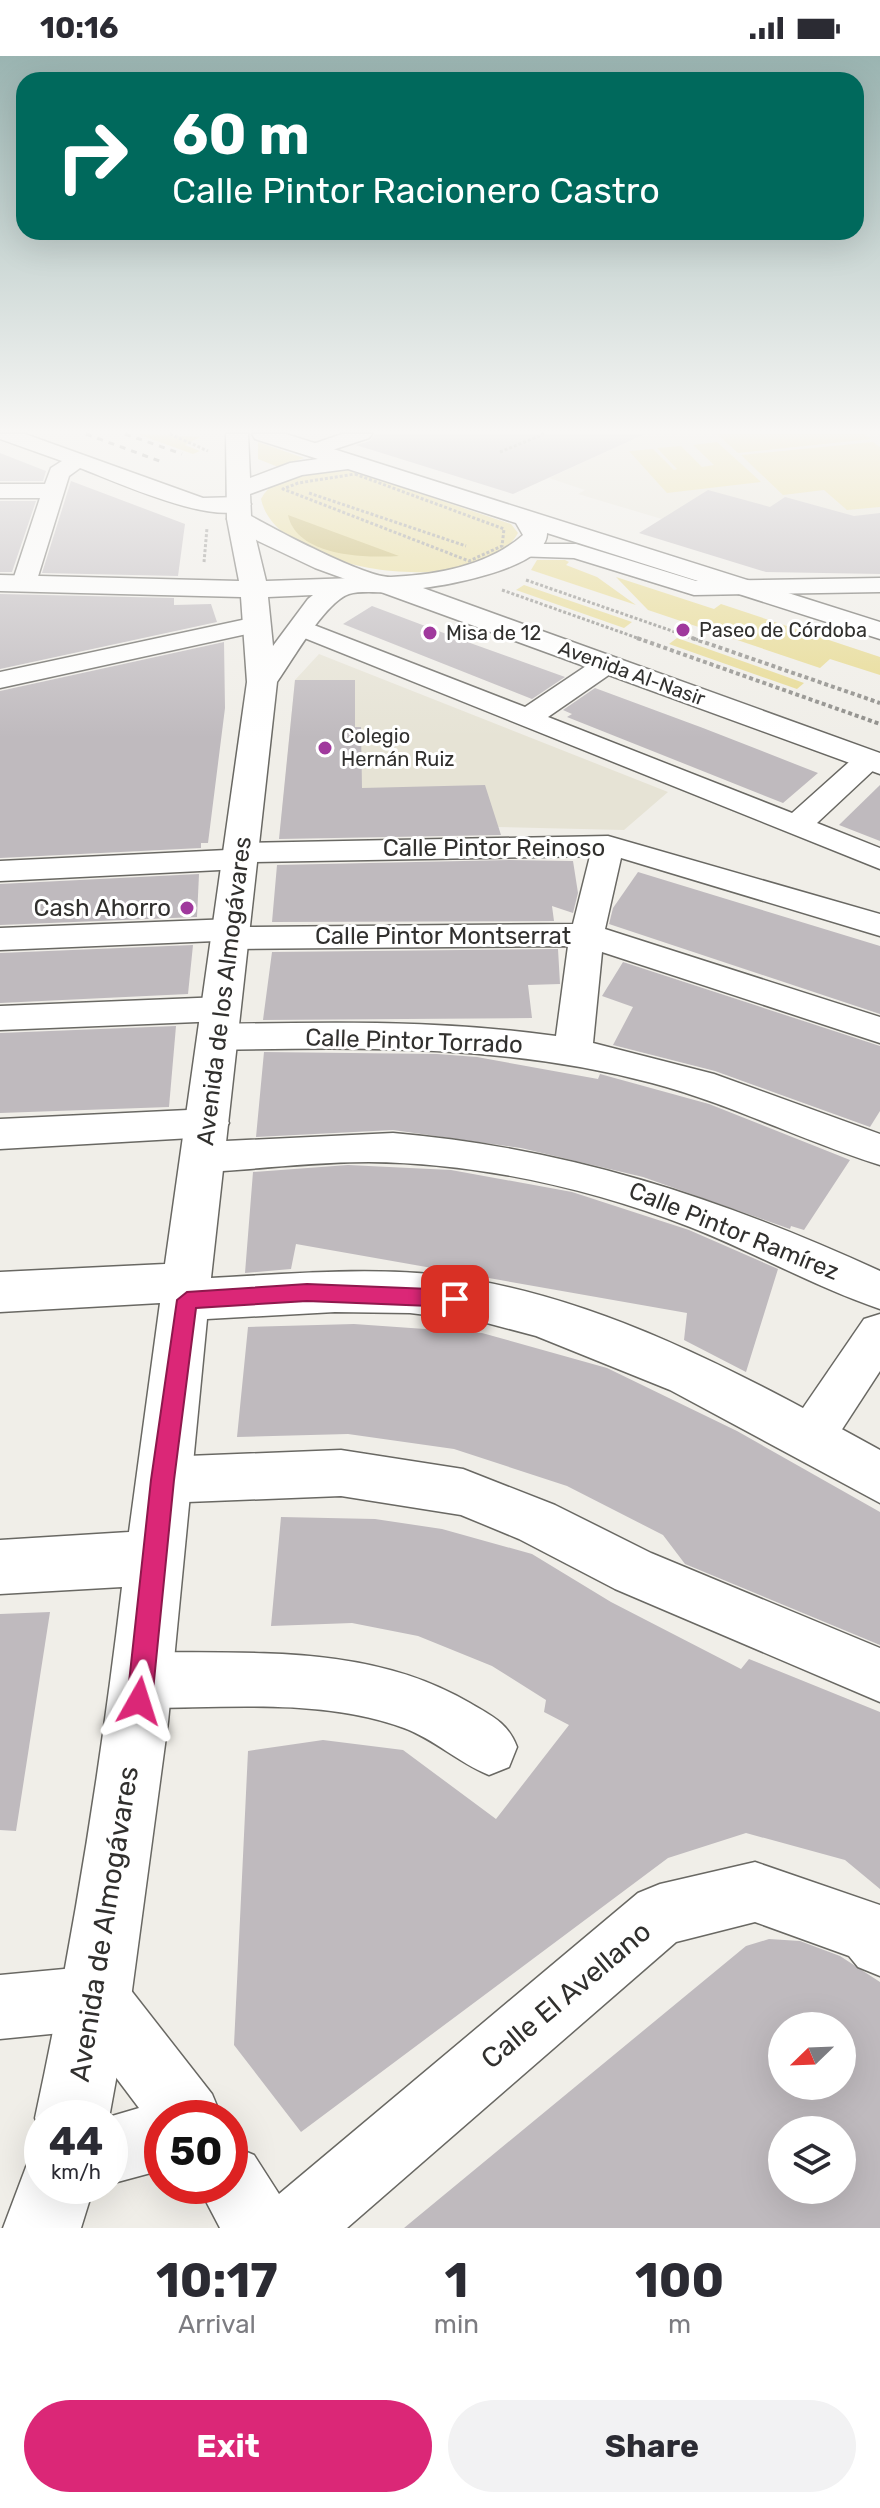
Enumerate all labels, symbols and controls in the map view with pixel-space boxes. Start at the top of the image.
text: 10:16 [40,10,119,46]
text: 60 m [172,102,310,168]
icon: right [40,104,144,208]
text: Calle Pintor Racionero Castro [172,169,660,212]
place label: Paseo de Córdoba [699,618,867,642]
place label: Misa de 12 [446,621,541,645]
marker: Paseo de Córdoba [674,621,692,639]
marker: Misa de 12 [421,624,439,642]
street label: Avenida Al-Nasir [555,635,709,711]
place label: Colegio Hernán Ruiz [341,724,454,771]
marker: Colegio Hernán Ruiz [316,739,334,757]
street label: Calle Pintor Reinoso [383,834,605,862]
street label: Avenida de los Almogávares [191,835,257,1147]
place label: Cash Ahorro [33,894,171,922]
marker: Cash Ahorro [178,899,196,917]
street label: Calle Pintor Montserrat [315,922,571,950]
street label: Calle Pintor Torrado [305,1023,523,1059]
street label: Calle Pintor Ramírez [625,1176,843,1286]
pin [421,1265,489,1333]
icon: arrive [433,1277,477,1321]
position arrow [97,1659,181,1743]
street label: Avenida de Almogávares [63,1764,145,2084]
street label: Calle El Avellano [475,1915,657,2075]
north arrow [768,2012,856,2100]
map controls [768,2012,856,2204]
speed limit sign: 50 [144,2100,248,2204]
button: layers [768,2116,856,2204]
text: 44 [49,2118,103,2165]
text: km/h [51,2160,101,2184]
text: 10:17 [156,2252,278,2309]
text: 1 [444,2252,468,2309]
text: 100 [635,2252,724,2309]
text: Arrival [178,2309,256,2340]
text: min [434,2309,479,2340]
text: m [668,2309,691,2340]
button: Exit [24,2400,432,2492]
button: Share [448,2400,856,2492]

